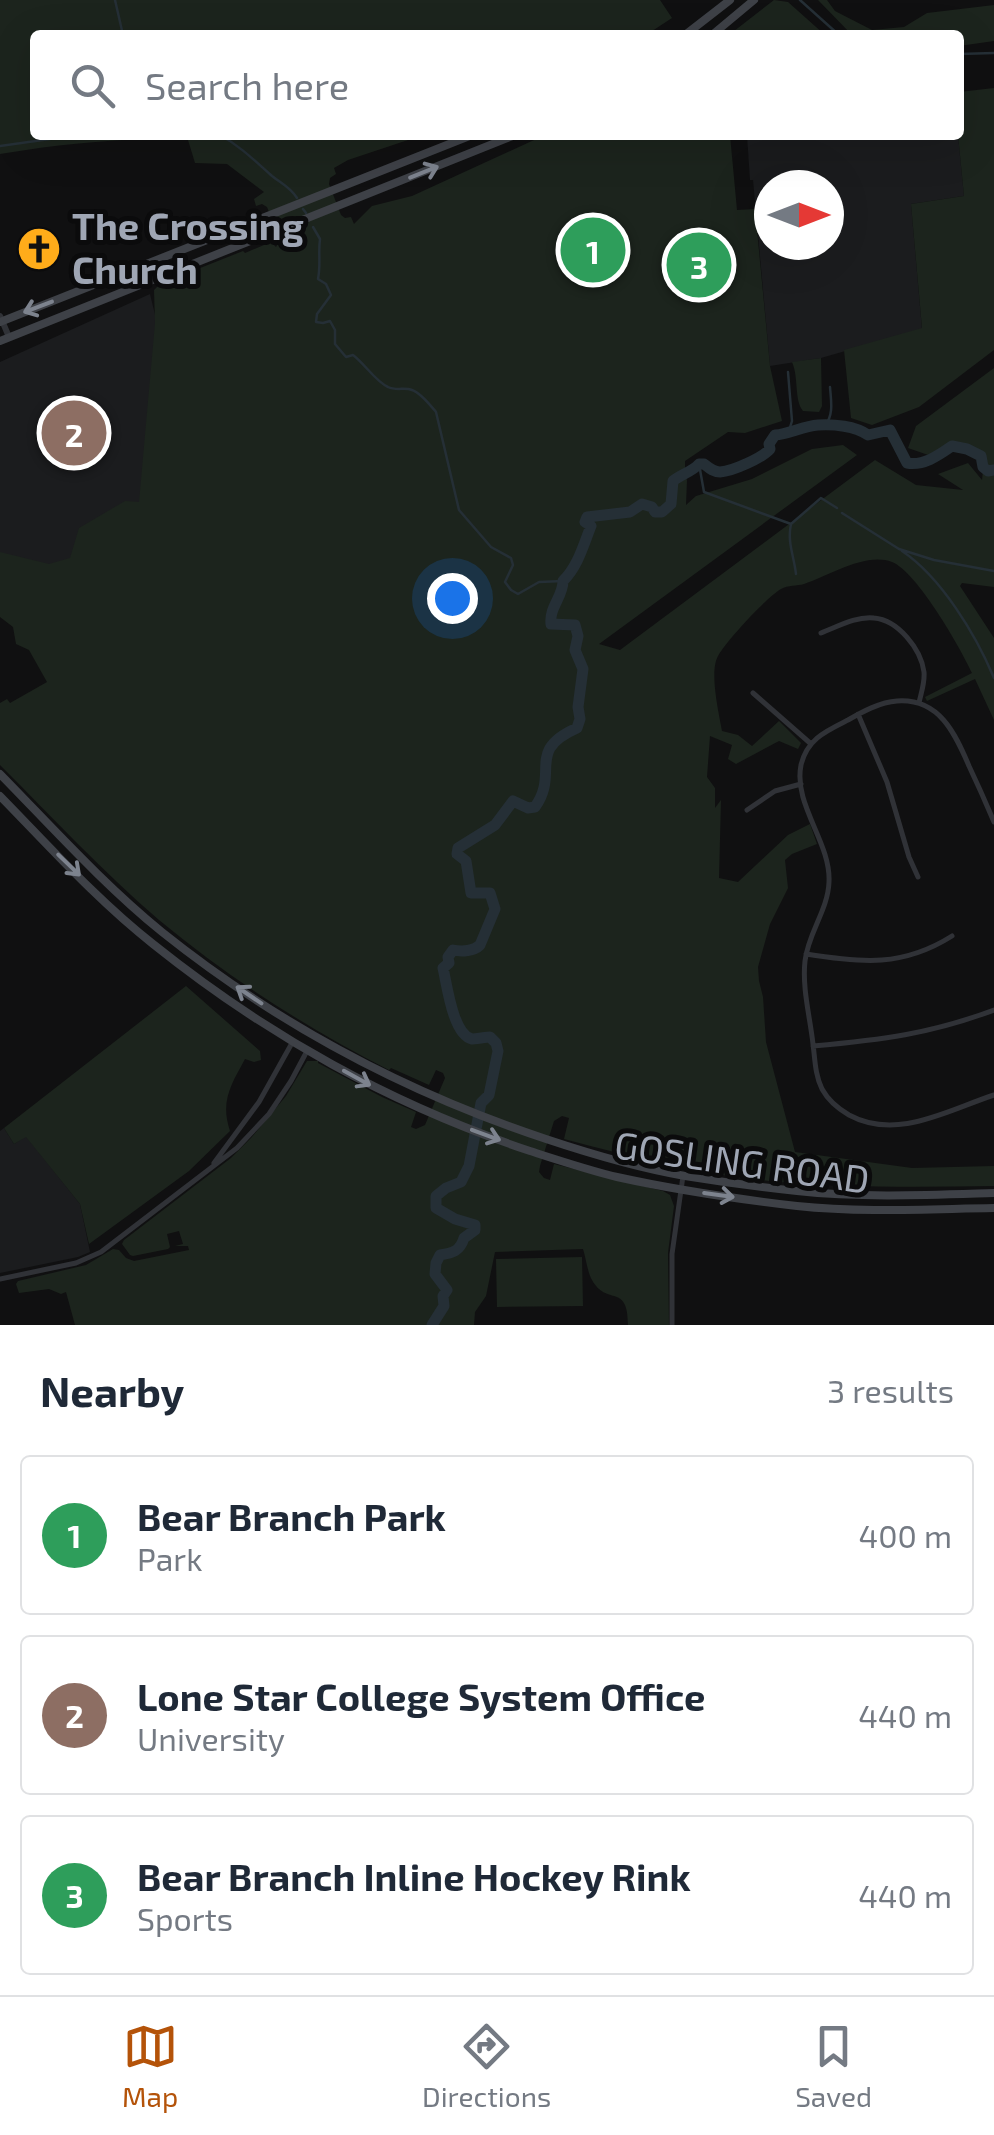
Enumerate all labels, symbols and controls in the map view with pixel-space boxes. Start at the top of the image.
search box [30,30,964,140]
icon: search [65,58,120,113]
text: Search here [145,62,349,108]
one-way arrow [409,161,439,179]
north arrow [754,170,844,260]
place label: The Crossing Church [72,202,304,292]
pin: 1 [560,212,626,288]
church icon: The Crossing Church [16,226,62,272]
pin: 3 [666,228,732,302]
one-way arrow [23,299,54,317]
pin: 2 [42,396,106,470]
your location [427,573,478,624]
one-way arrow [56,853,80,877]
one-way arrow [235,984,263,1005]
one-way arrow [342,1069,371,1089]
street label: GOSLING ROAD [612,1120,873,1202]
one-way arrow [470,1128,502,1146]
one-way arrow [702,1187,734,1205]
text: Nearby [40,1365,184,1415]
text: 3 results [827,1371,954,1409]
text: Bear Branch Park [137,1493,446,1539]
text: 1 [68,1516,81,1554]
text: 400 m [859,1516,952,1554]
text: Park [137,1539,202,1577]
text: Lone Star College System Office [137,1673,705,1719]
text: 2 [65,1696,84,1734]
text: 440 m [858,1696,952,1734]
text: University [137,1719,285,1757]
text: Bear Branch Inline Hockey Rink [137,1853,691,1899]
text: 3 [65,1876,84,1914]
text: 440 m [858,1876,952,1914]
text: Sports [137,1899,233,1937]
tab: Map [122,2019,178,2113]
tab: Directions [422,2019,551,2113]
tab: Saved [795,2019,872,2113]

